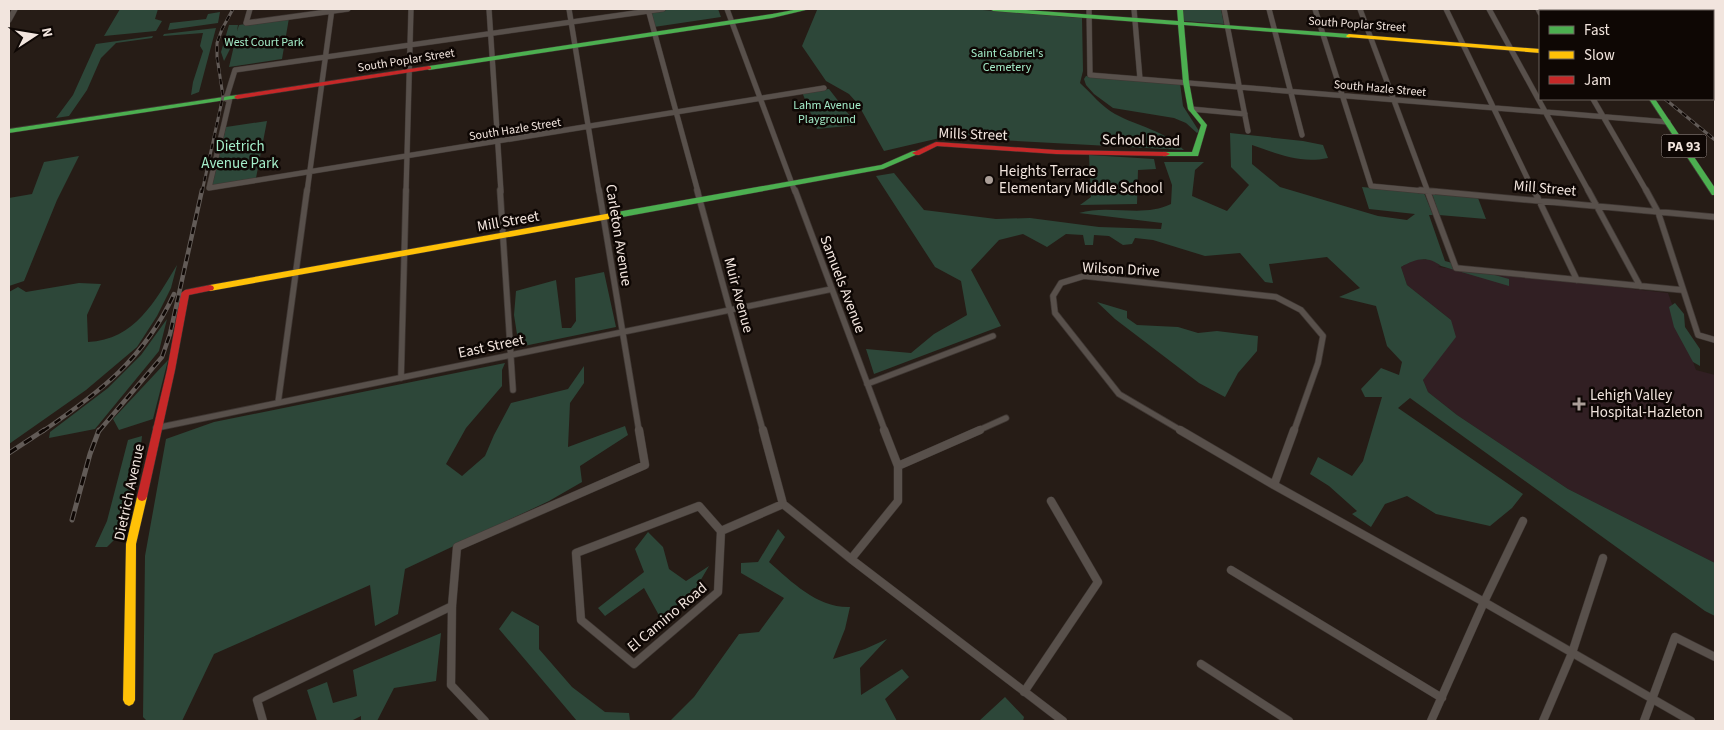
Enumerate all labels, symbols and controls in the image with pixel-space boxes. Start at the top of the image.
north arrow [10,10,60,60]
legend [1539,10,1714,100]
street label: South Poplar Street [1308,13,1406,36]
text: Fast [1584,20,1610,41]
text: N [36,26,57,39]
park label: West Court Park [224,34,304,51]
street label: South Poplar Street [356,44,456,77]
park label: Saint Gabriel's Cemetery [971,45,1043,76]
text: Slow [1584,45,1615,66]
text: Jam [1584,70,1611,91]
street label: South Hazle Street [1333,76,1427,101]
park label: Lahm Avenue Playground [793,97,861,128]
street label: South Hazle Street [468,114,562,145]
street label: Mills Street [938,123,1008,146]
street label: School Road [1102,129,1180,152]
road number: PA 93 [1662,134,1706,158]
park label: Dietrich Avenue Park [201,136,279,174]
place label: Heights Terrace Elementary Middle School [999,161,1163,199]
marker: Heights Terrace Elementary Middle School [983,174,995,186]
street label: Mill Street [1513,175,1577,202]
street label: Carleton Avenue [600,183,637,288]
street label: Mill Street [475,206,541,237]
street label: Samuels Avenue [814,232,871,336]
street label: Muir Avenue [718,255,759,335]
street label: Wilson Drive [1082,257,1160,282]
street label: East Street [456,329,526,364]
place label: Lehigh Valley Hospital-Hazleton [1590,385,1703,423]
marker: Lehigh Valley Hospital-Hazleton [1572,397,1586,411]
street label: Dietrich Avenue [109,442,150,542]
street label: El Camino Road [623,578,712,657]

